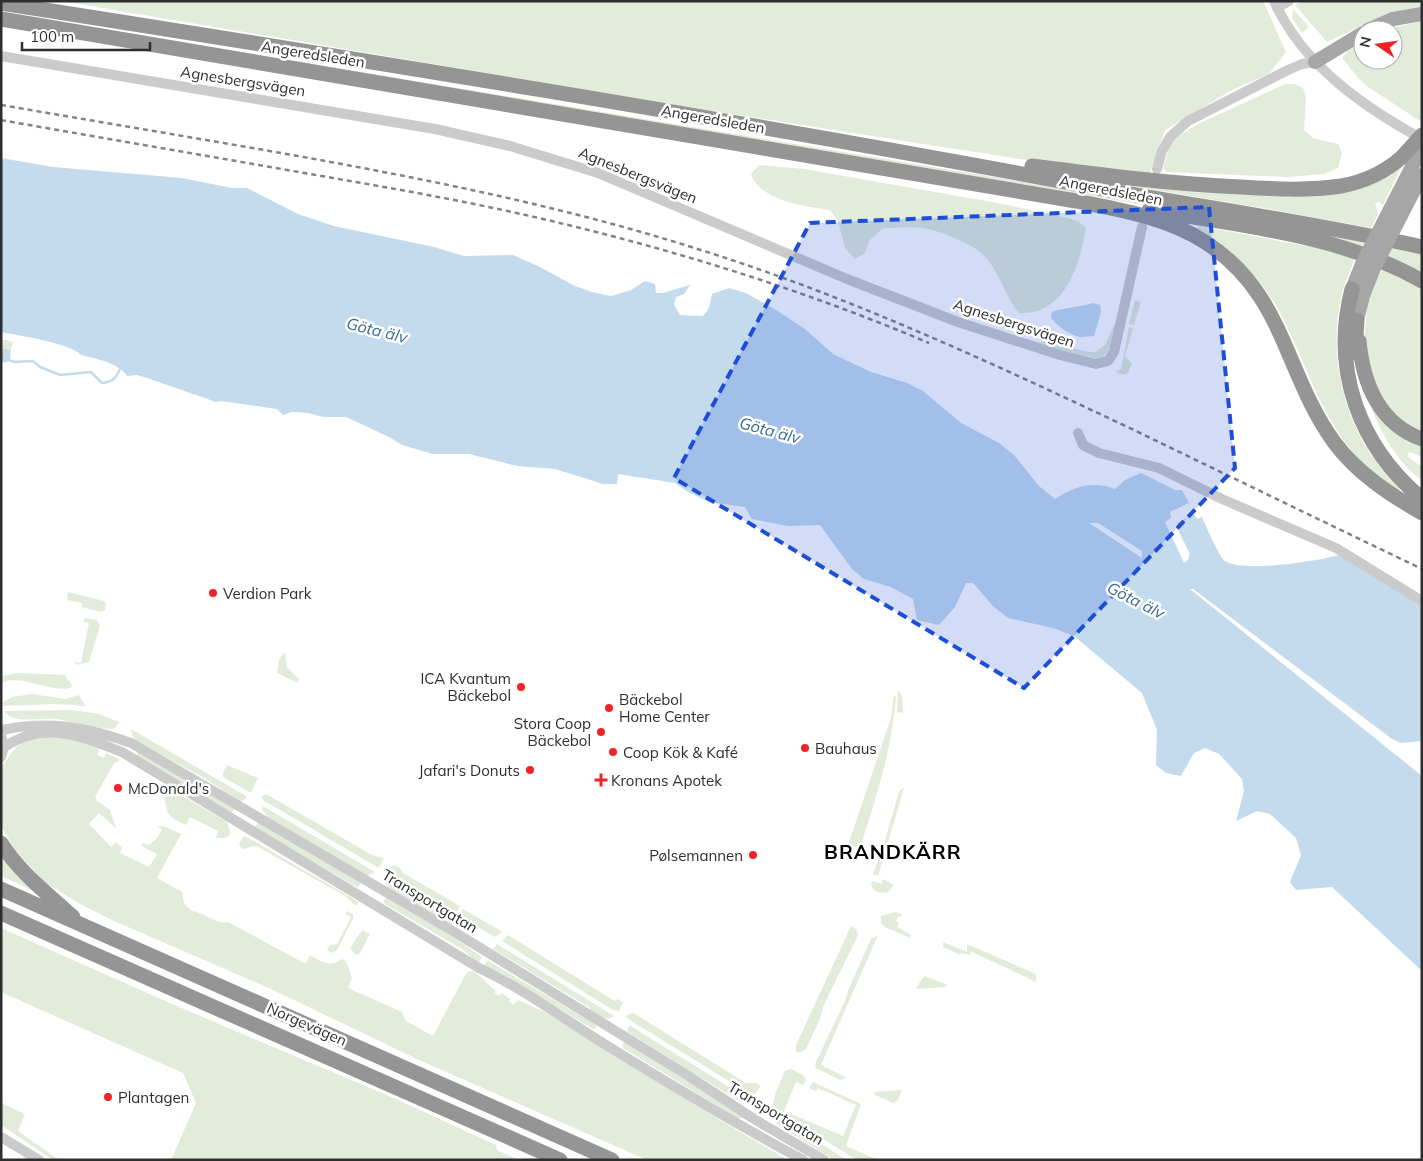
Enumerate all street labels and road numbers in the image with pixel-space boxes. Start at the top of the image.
street label: Angeredsleden [260,36,366,72]
street label: Agnesbergsvägen [179,62,307,100]
street label: Angeredsleden [660,101,766,137]
street label: Agnesbergsvägen [576,143,700,207]
street label: Angeredsleden [1058,171,1164,209]
street label: Agnesbergsvägen [951,294,1077,352]
street label: Transportgatan [379,865,481,937]
street label: Norgevägen [264,998,350,1050]
street label: Transportgatan [725,1077,827,1149]

